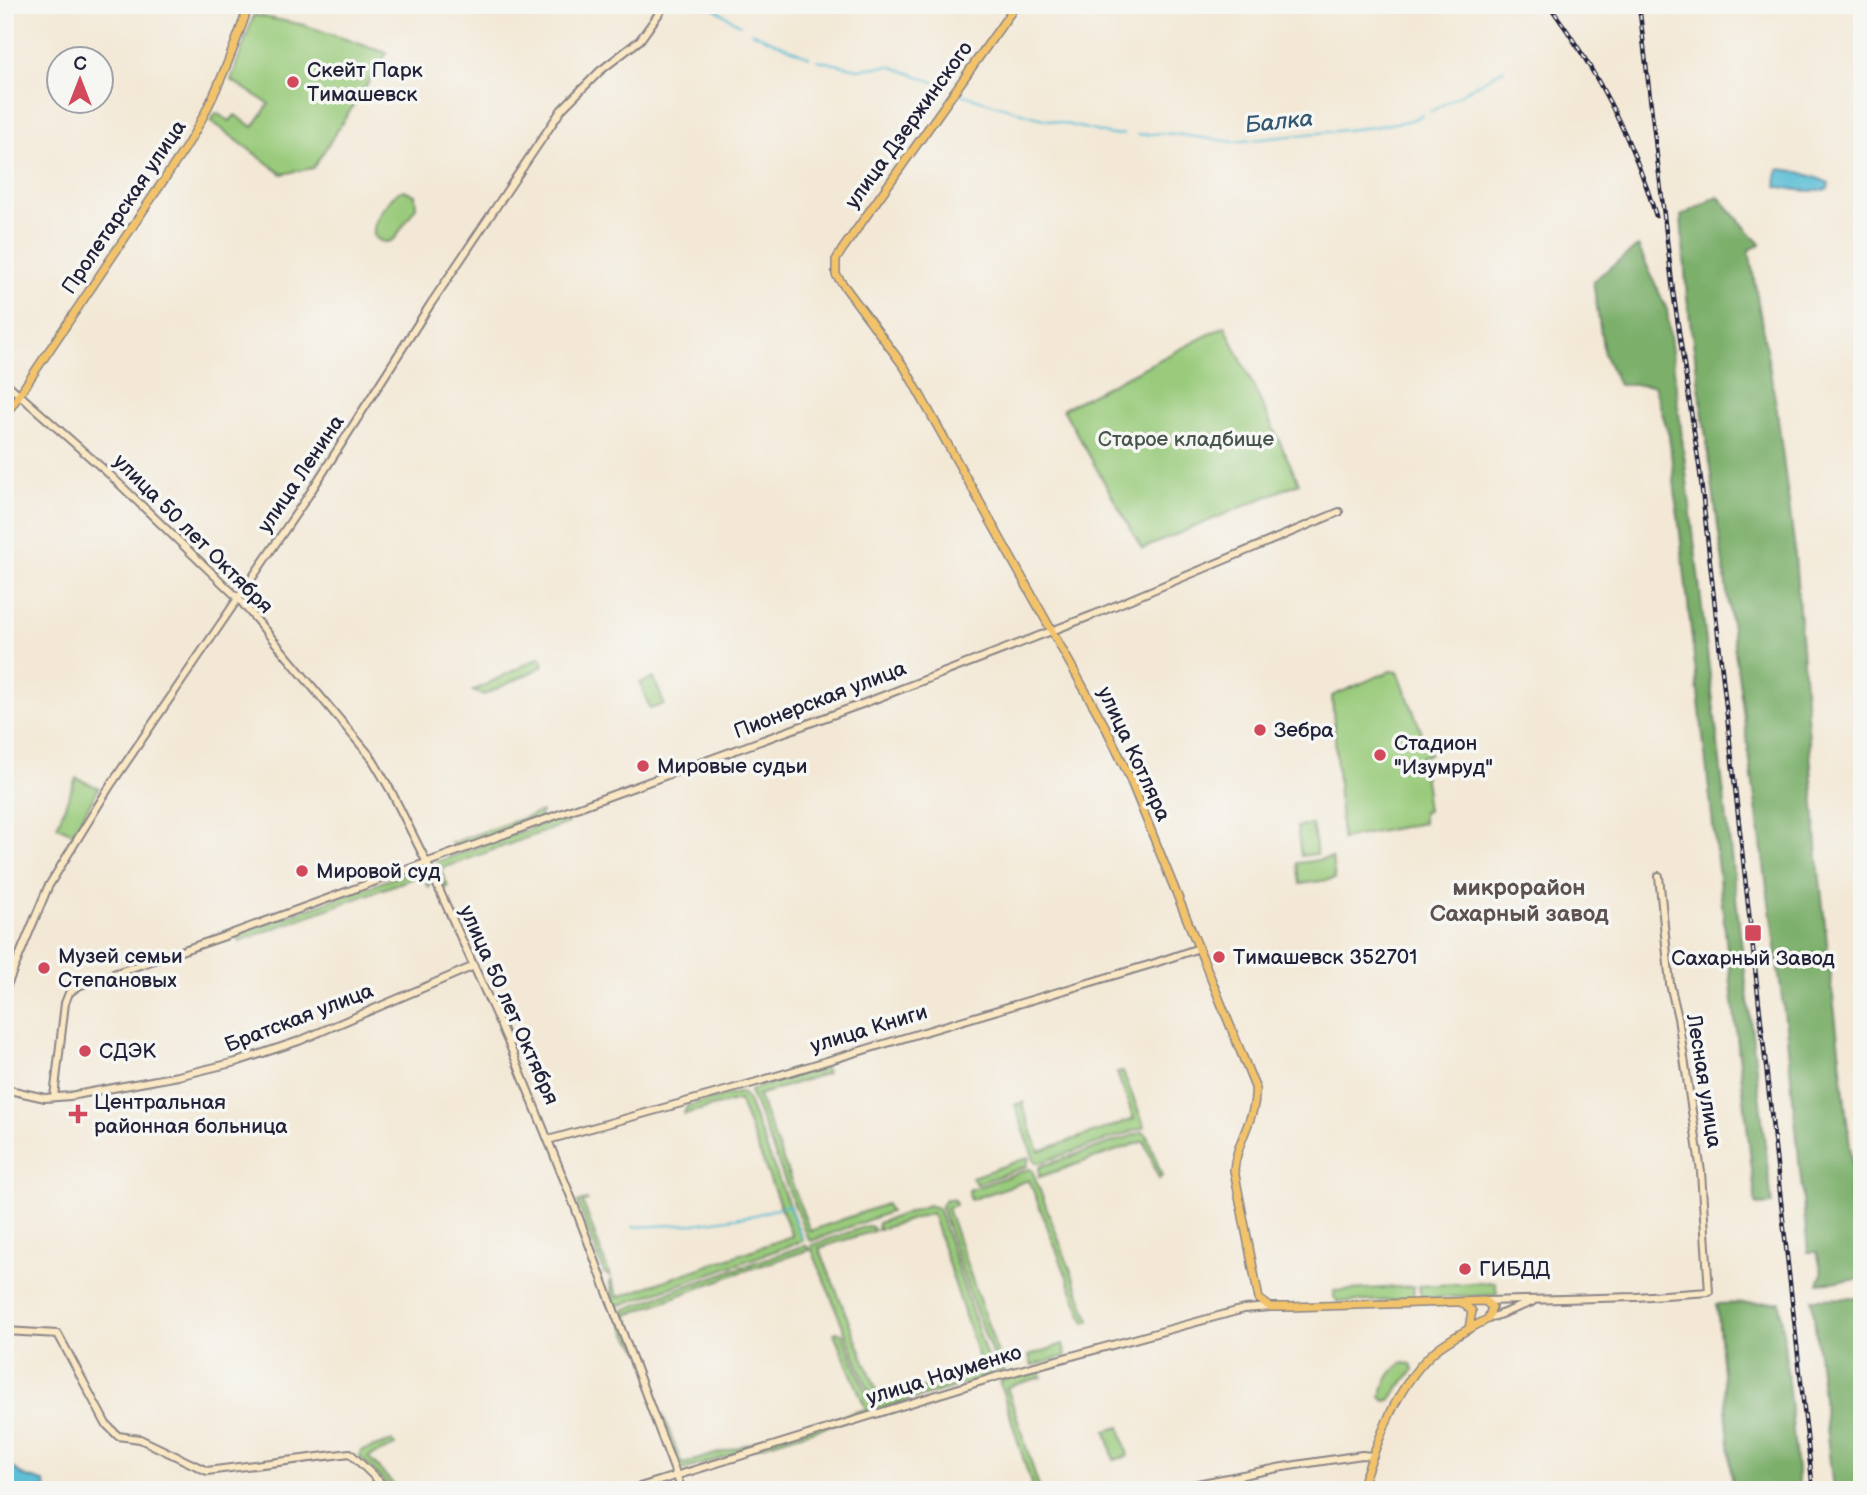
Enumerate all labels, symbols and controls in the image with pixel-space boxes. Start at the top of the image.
street label: улица Дзержинского [840,36,978,214]
north arrow [46,46,116,116]
text: С [73,53,87,76]
place label: Скейт Парк Тимашевск [307,58,423,107]
marker: Скейт Парк Тимашевск [285,74,301,90]
water label: Балка [1243,104,1315,140]
street label: Пролетарская улица [56,115,192,299]
street label: улица Ленина [252,410,350,538]
park label: Старое кладбище [1098,427,1275,452]
street label: улица 50 лет Октября [108,449,278,619]
street label: Пионерская улица [730,655,910,744]
street label: улица Котляра [1092,683,1176,826]
place label: Зебра [1274,718,1334,743]
marker: Зебра [1252,722,1268,738]
place label: Стадион "Изумруд" [1394,731,1493,780]
marker: Стадион "Изумруд" [1372,747,1388,763]
place label: Мировые судьи [657,754,807,779]
marker: Мировые судьи [635,758,651,774]
place label: Мировой суд [316,859,441,884]
marker: Мировой суд [294,863,310,879]
district label: микрорайон Сахарный завод [1430,874,1609,928]
street label: улица 50 лет Октября [454,901,564,1109]
marker: Сахарный Завод [1743,923,1763,943]
place label: Музей семьи Степановых [58,944,183,993]
place label: Тимашевск 352701 [1233,945,1417,970]
place label: Сахарный Завод [1671,946,1835,971]
marker: Тимашевск 352701 [1211,949,1227,965]
marker: Музей семьи Степановых [36,960,52,976]
street label: Братская улица [221,978,377,1058]
street label: улица Книги [808,999,930,1059]
street label: Лесная улица [1681,1011,1727,1150]
place label: СДЭК [99,1039,156,1064]
marker: СДЭК [77,1043,93,1059]
place label: Центральная районная больница [94,1090,288,1139]
marker: Центральная районная больница [68,1104,88,1124]
place label: ГИБДД [1479,1257,1551,1282]
marker: ГИБДД [1457,1261,1473,1277]
street label: улица Науменко [864,1340,1025,1410]

